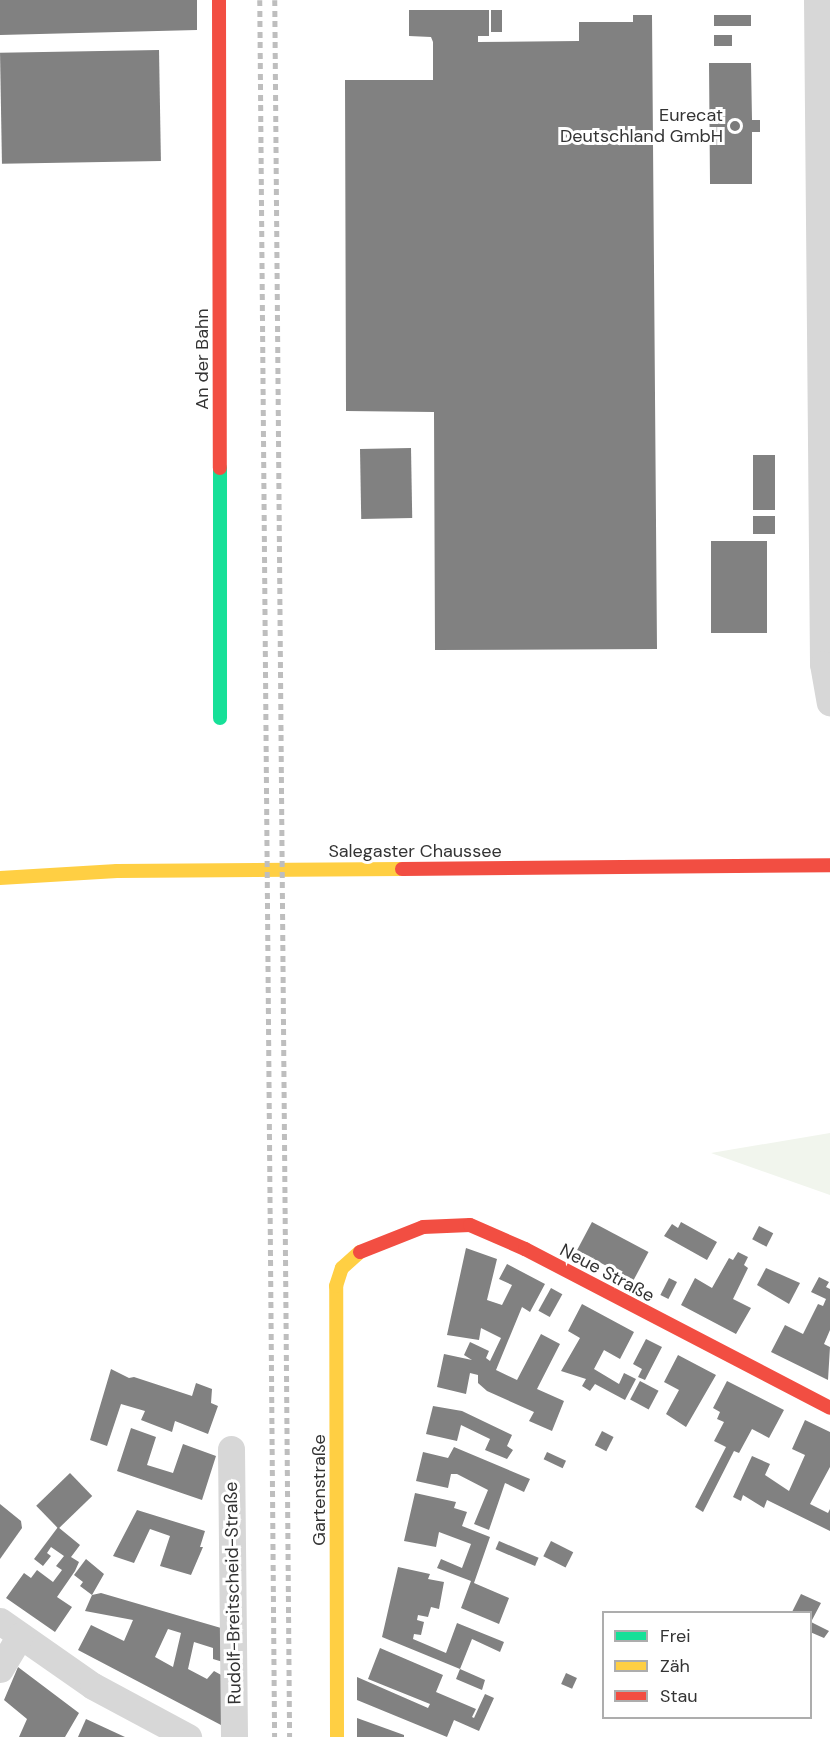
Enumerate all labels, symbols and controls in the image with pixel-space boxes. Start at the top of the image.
place label: Eurecat Deutschland GmbH [560,105,723,148]
marker: Eurecat Deutschland GmbH [728,119,742,133]
street label: An der Bahn [191,308,213,410]
street label: Salegaster Chaussee [328,840,502,862]
street label: Neue Straße [556,1239,658,1307]
street label: Gartenstraße [308,1434,330,1546]
street label: Rudolf-Breitscheid-Straße [220,1481,246,1705]
legend [602,1611,812,1719]
text: Frei [660,1624,691,1648]
text: Zäh [660,1654,690,1678]
text: Stau [660,1684,698,1708]

